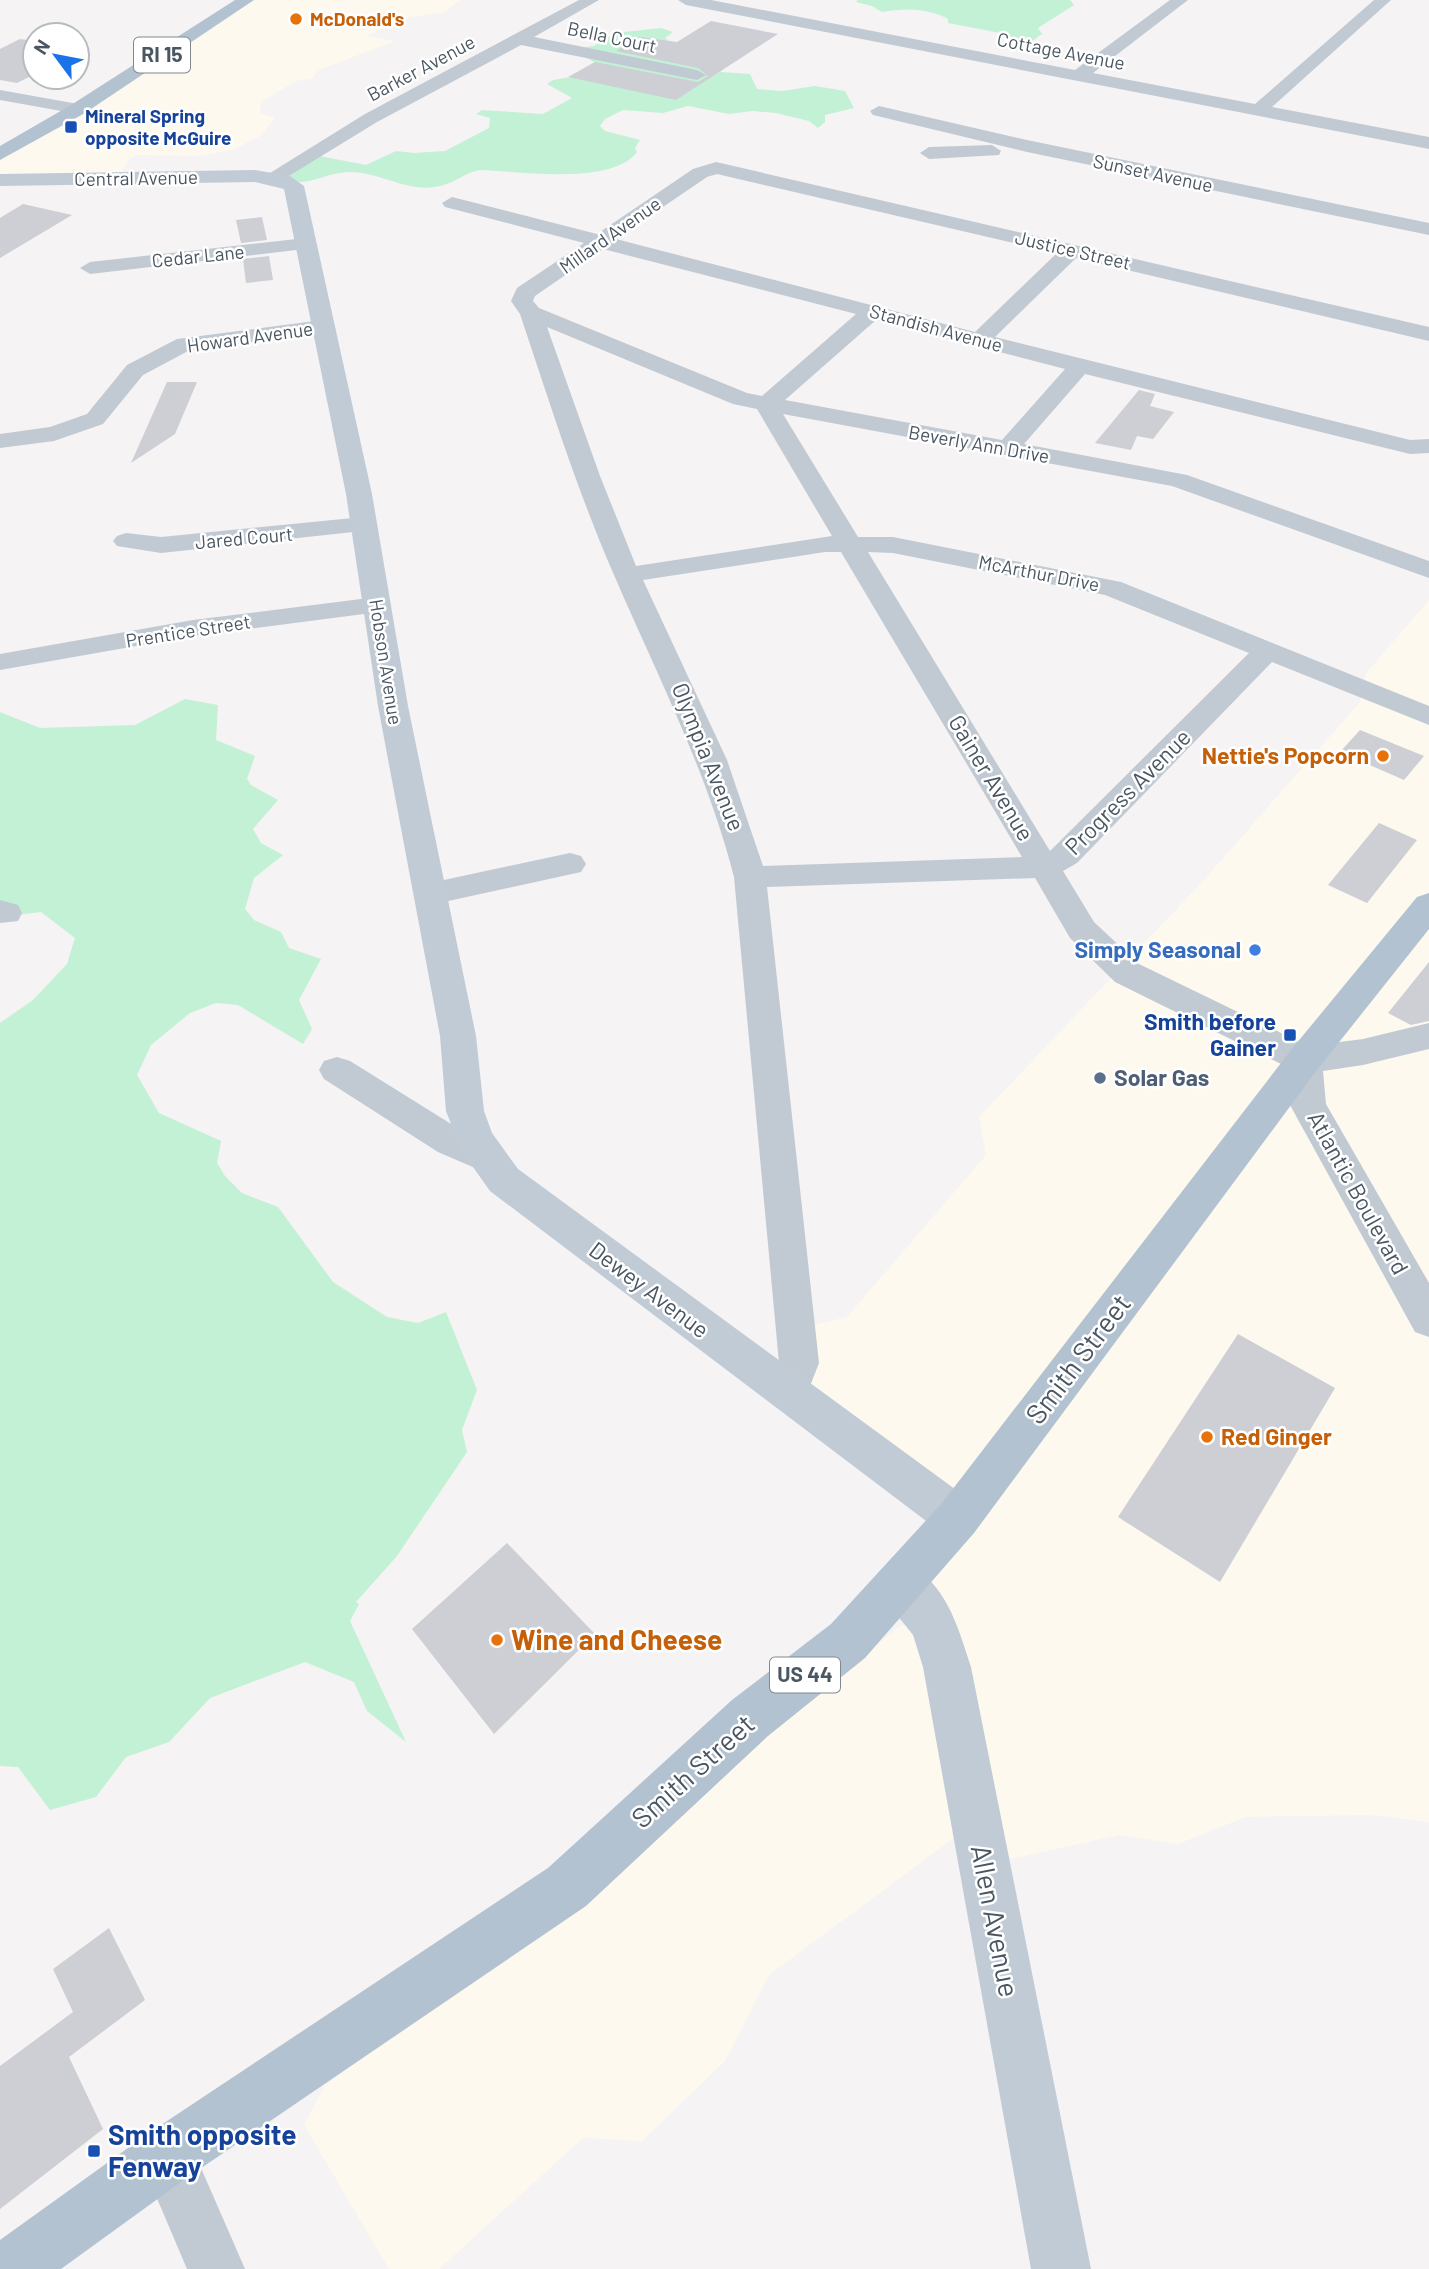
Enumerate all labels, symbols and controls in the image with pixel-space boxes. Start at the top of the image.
place label: McDonald's [310,7,404,30]
marker: McDonald's [288,11,304,27]
street label: Bella Court [565,16,659,57]
north arrow [21,21,91,91]
street label: Cottage Avenue [995,27,1127,74]
street label: Barker Avenue [363,30,479,106]
text: N [28,35,54,58]
road number: RI 15 [134,38,190,72]
place label: Mineral Spring opposite McGuire [85,104,231,149]
marker: Mineral Spring opposite McGuire [63,119,79,135]
street label: Sunset Avenue [1091,149,1215,196]
street label: Central Avenue [74,165,198,190]
street label: Millard Avenue [555,191,665,278]
street label: Justice Street [1013,225,1133,274]
street label: Cedar Lane [150,239,245,272]
street label: Standish Avenue [867,299,1005,356]
street label: Howard Avenue [185,316,314,357]
street label: Beverly Ann Drive [907,420,1051,467]
street label: Jared Court [194,522,294,553]
street label: McArthur Drive [977,550,1101,595]
street label: Hobson Avenue [365,597,408,726]
street label: Prentice Street [124,609,252,652]
street label: Olympia Avenue [666,678,751,835]
street label: Gainer Avenue [943,709,1040,846]
street label: Progress Avenue [1059,723,1196,860]
place label: Nettie's Popcorn [1202,741,1369,769]
marker: Nettie's Popcorn [1375,748,1391,764]
place label: Simply Seasonal [1074,935,1241,963]
marker: Simply Seasonal [1247,942,1263,958]
place label: Smith before Gainer [1144,1007,1276,1061]
marker: Smith before Gainer [1282,1027,1298,1043]
place label: Solar Gas [1114,1063,1209,1091]
marker: Solar Gas [1092,1070,1108,1086]
street label: Atlantic Boulevard [1302,1106,1415,1279]
street label: Dewey Avenue [584,1235,715,1343]
street label: Smith Street [1017,1287,1137,1430]
place label: Red Ginger [1221,1422,1332,1450]
marker: Red Ginger [1199,1429,1215,1445]
place label: Wine and Cheese [511,1622,722,1656]
marker: Wine and Cheese [489,1632,505,1648]
road number: US 44 [770,1658,840,1692]
street label: Smith Street [624,1706,761,1834]
street label: Allen Avenue [965,1842,1027,2000]
place label: Smith opposite Fenway [108,2117,297,2183]
marker: Smith opposite Fenway [86,2143,102,2159]

